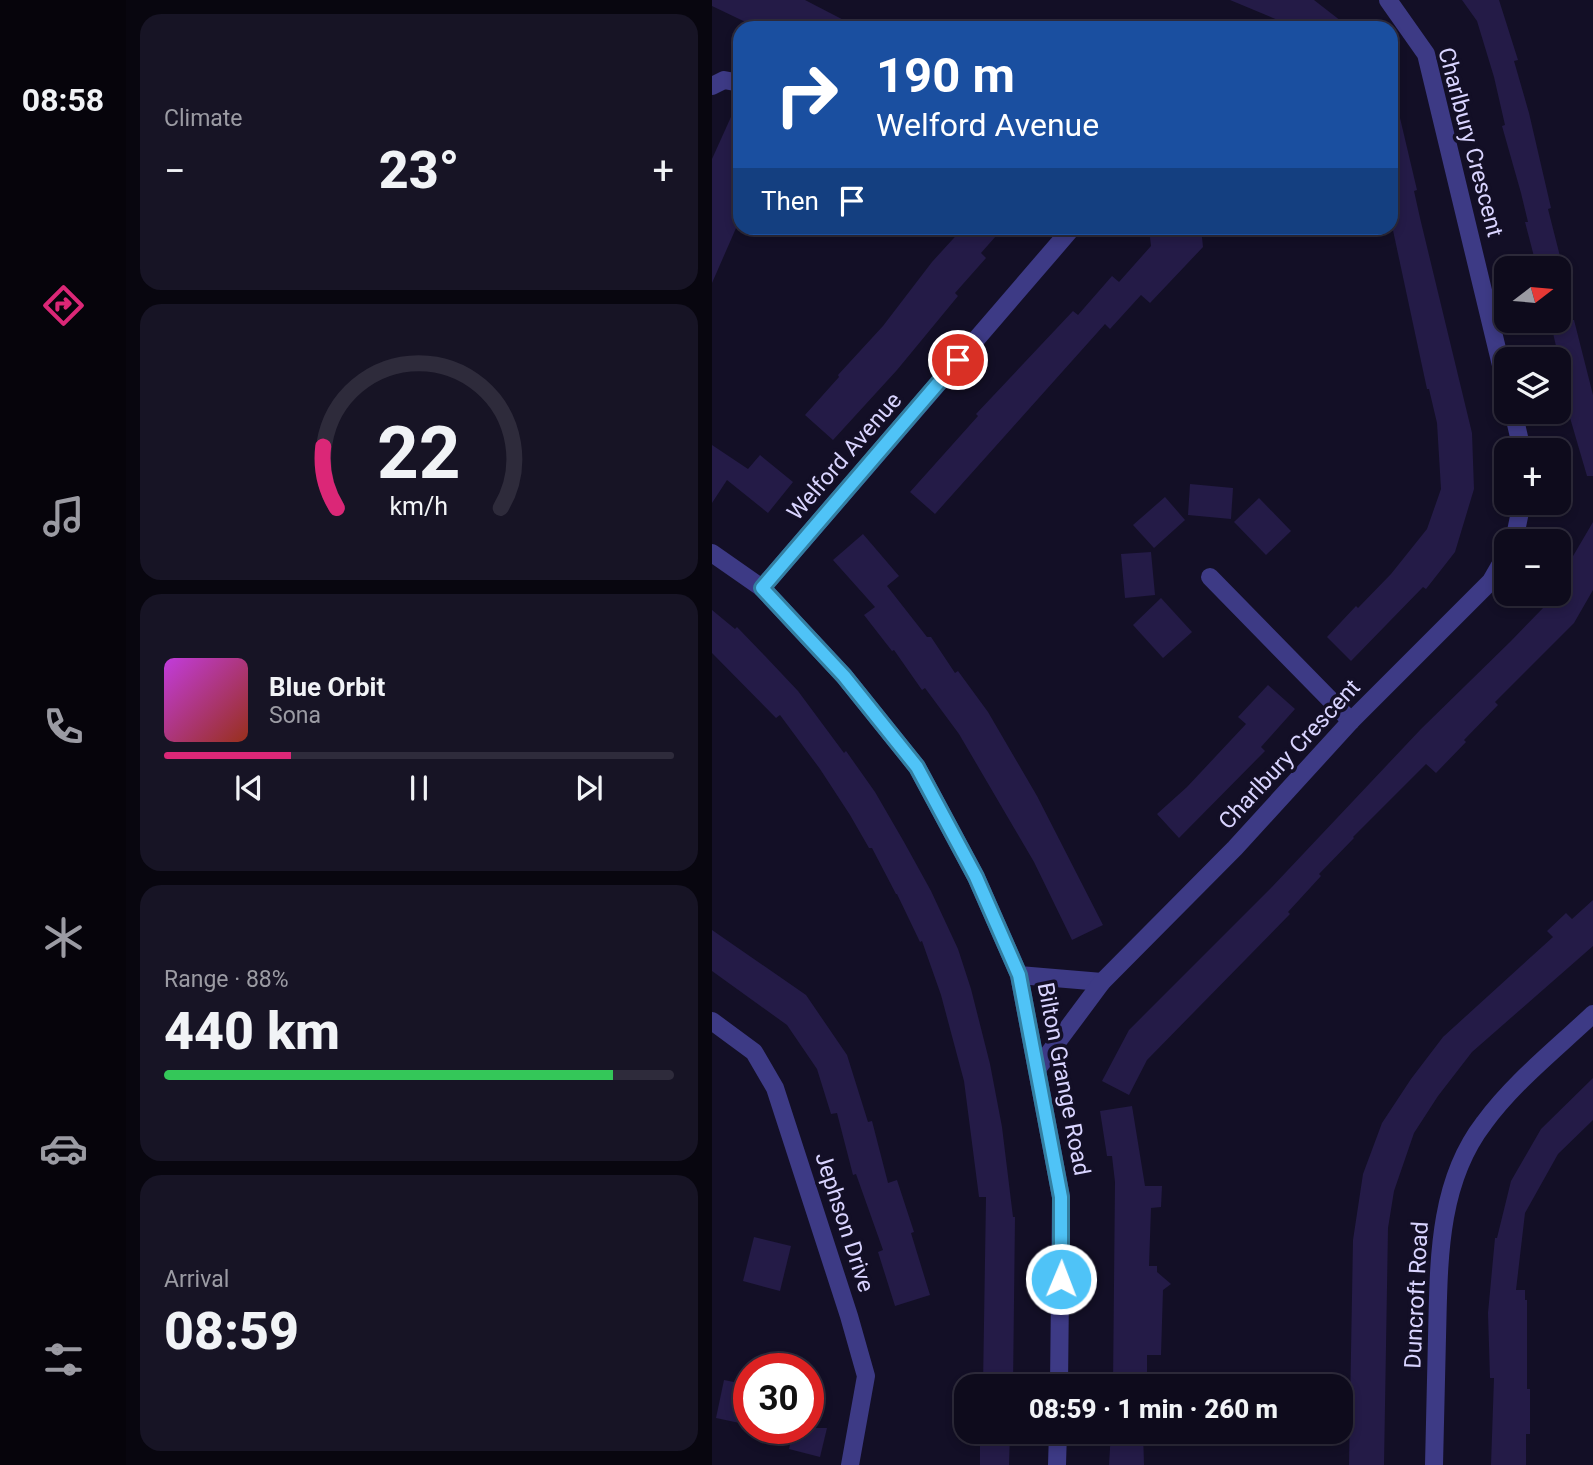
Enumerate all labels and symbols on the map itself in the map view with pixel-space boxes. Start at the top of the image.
street label: Charlbury Crescent [1432,45,1509,240]
north arrow [1494,256,1571,332]
pin [928,330,988,390]
street label: Welford Avenue [782,387,907,526]
street label: Charlbury Crescent [1213,674,1366,835]
street label: Bilton Grange Road [1032,980,1095,1178]
street label: Jephson Drive [809,1149,880,1296]
street label: Duncroft Road [1399,1221,1434,1369]
position arrow [1024,1242,1098,1316]
speed limit sign: 30 [733,1353,824,1444]

